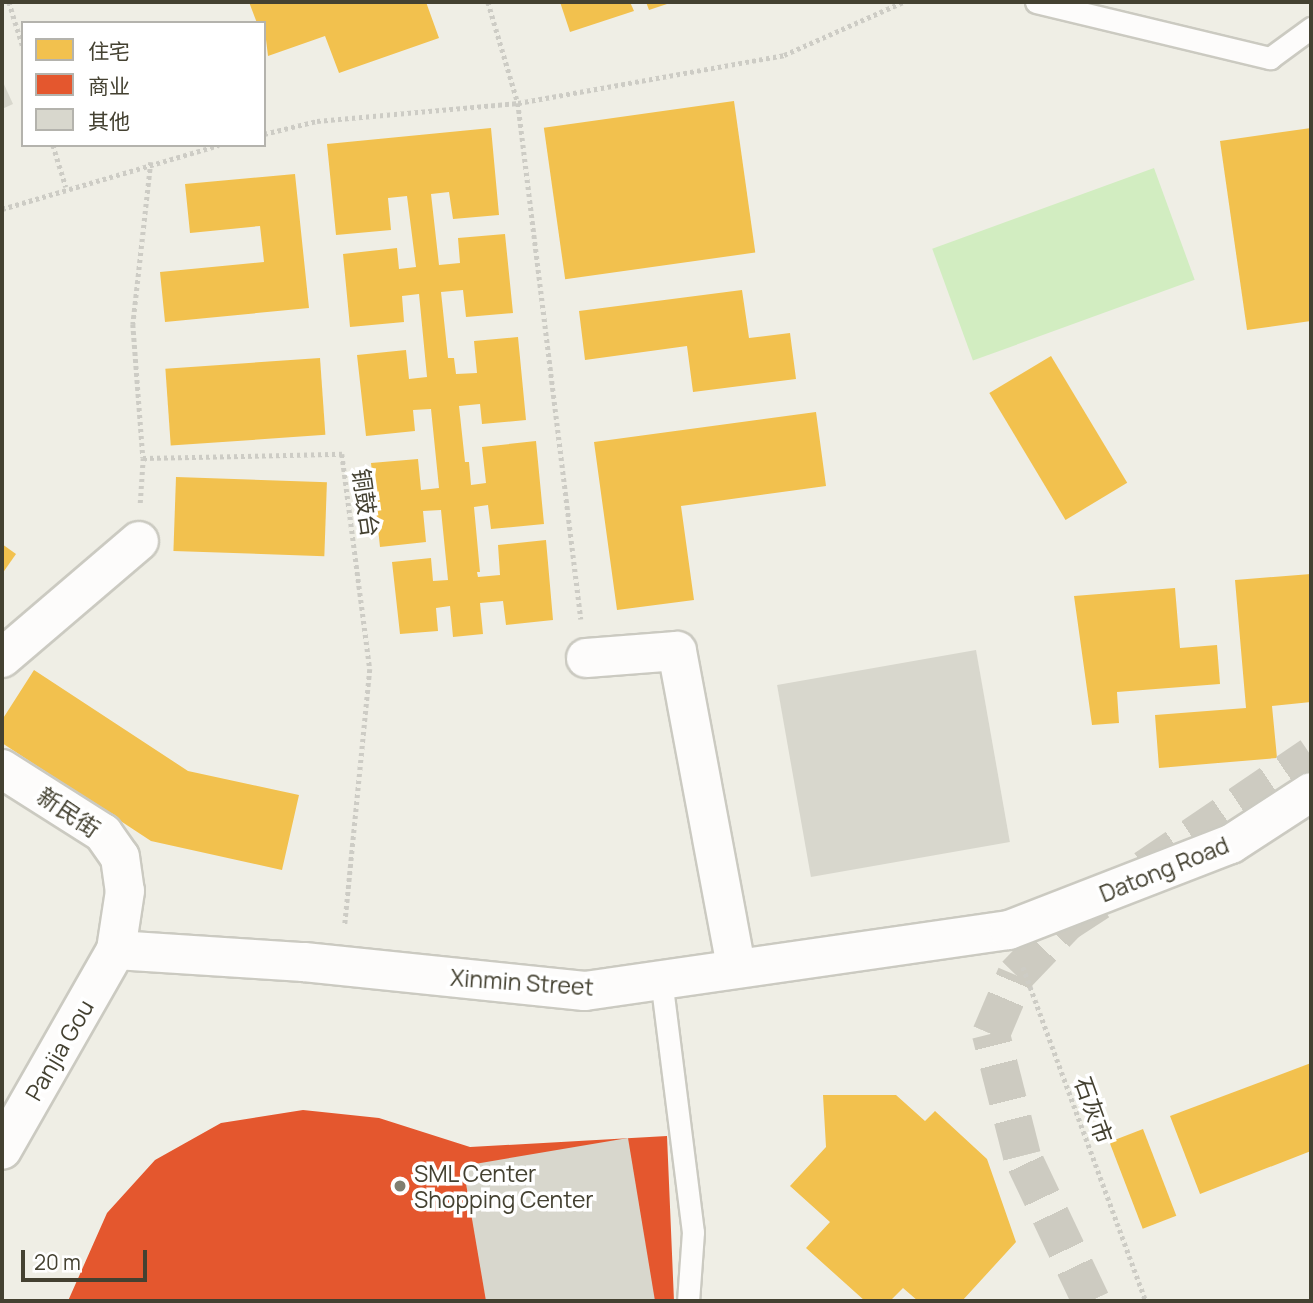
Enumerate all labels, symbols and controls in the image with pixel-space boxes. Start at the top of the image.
legend [21,21,266,147]
text: 住宅 [88,37,130,65]
text: 商业 [88,72,130,100]
text: 其他 [88,107,130,135]
street label: 铜鼓台 [348,467,384,539]
street label: 新民街 [33,781,105,843]
street label: Datong Road [1095,831,1233,907]
street label: Xinmin Street [449,963,595,1001]
street label: Panjia Gou [19,995,99,1105]
street label: 石灰市 [1069,1073,1119,1147]
place label: SML Center Shopping Center [414,1159,594,1213]
marker: SML Center Shopping Center [392,1178,408,1194]
scale bar [24,1236,150,1280]
text: 20 m [34,1248,81,1276]

